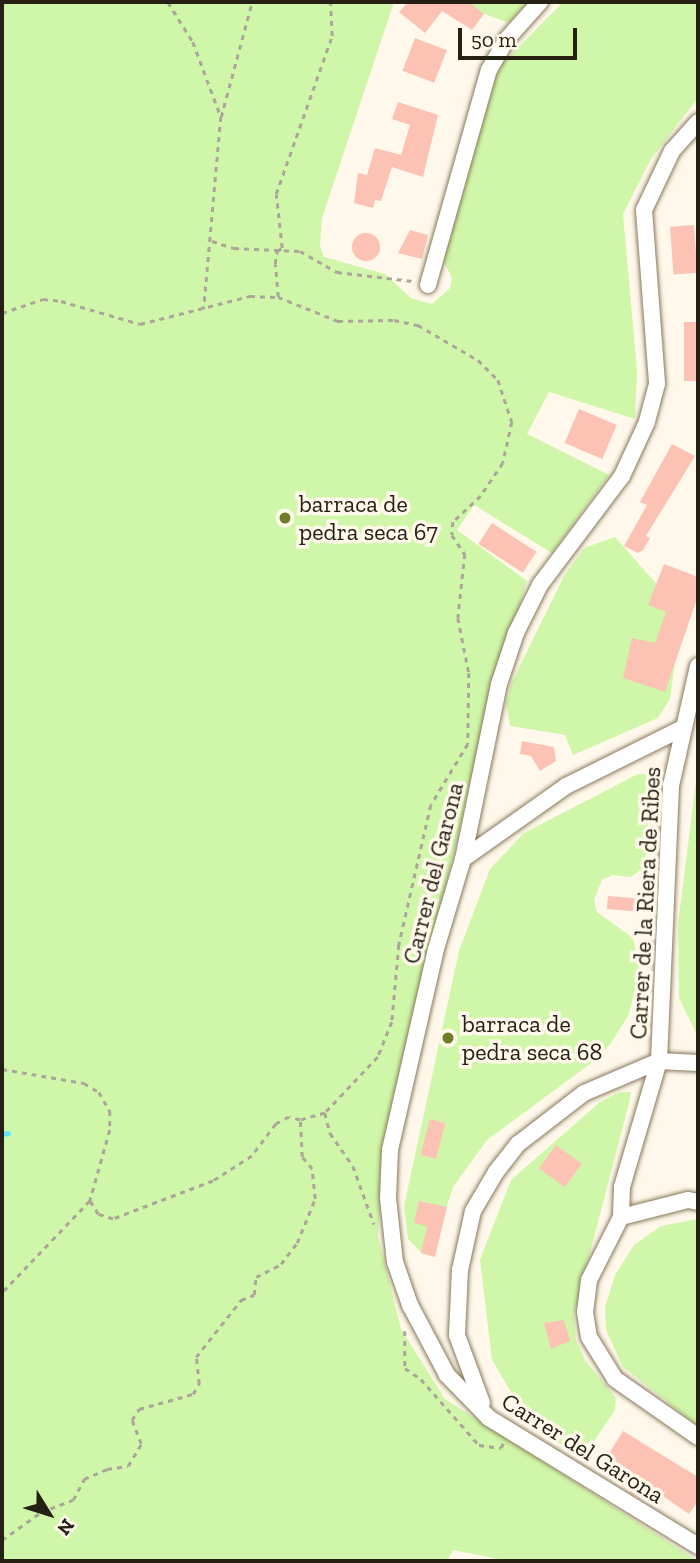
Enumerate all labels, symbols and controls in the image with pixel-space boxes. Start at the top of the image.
scale bar [462,14,581,58]
text: 50 m [471,27,517,52]
place label: barraca de pedra seca 67 [299,490,438,546]
marker: barraca de pedra seca 67 [277,510,293,526]
street label: Carrer de la Riera de Ribes [623,766,667,1040]
street label: Carrer del Garona [396,779,470,967]
place label: barraca de pedra seca 68 [462,1010,602,1066]
marker: barraca de pedra seca 68 [440,1030,456,1046]
street label: Carrer del Garona [496,1386,670,1510]
north arrow [14,1479,84,1549]
text: N [52,1514,79,1540]

